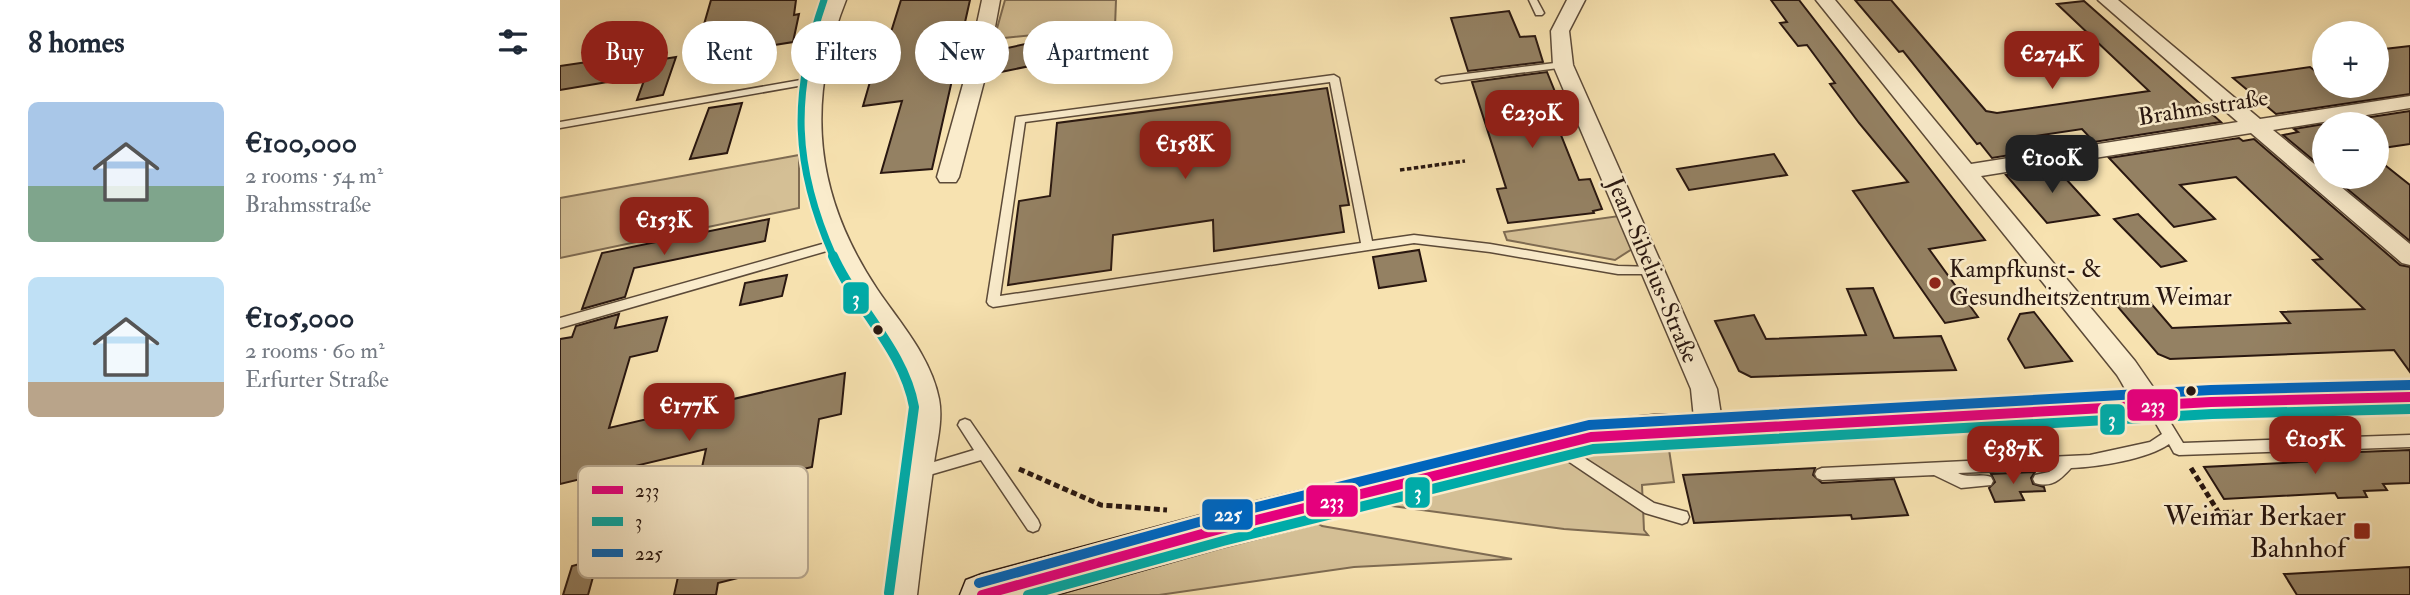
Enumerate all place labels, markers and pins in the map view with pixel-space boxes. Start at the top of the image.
pin: €274K [2003,32,2101,91]
pin: €230K [1483,90,1581,150]
pin: €158K [1136,122,1234,181]
pin: €100K [2003,136,2101,195]
pin: €153K [615,198,713,257]
place label: Kampfkunst- & Gesundheitszentrum Weimar [1949,254,2232,313]
marker: Kampfkunst- & Gesundheitszentrum Weimar [1927,275,1943,291]
unlabelled marker [871,323,885,337]
pin: €177K [640,384,738,443]
unlabelled marker [2184,384,2198,398]
pin: €105K [2266,416,2364,476]
pin: €387K [1964,426,2062,486]
place label: Weimar Berkaer Bahnhof [2163,499,2350,566]
marker: Weimar Berkaer Bahnhof [2352,521,2372,541]

